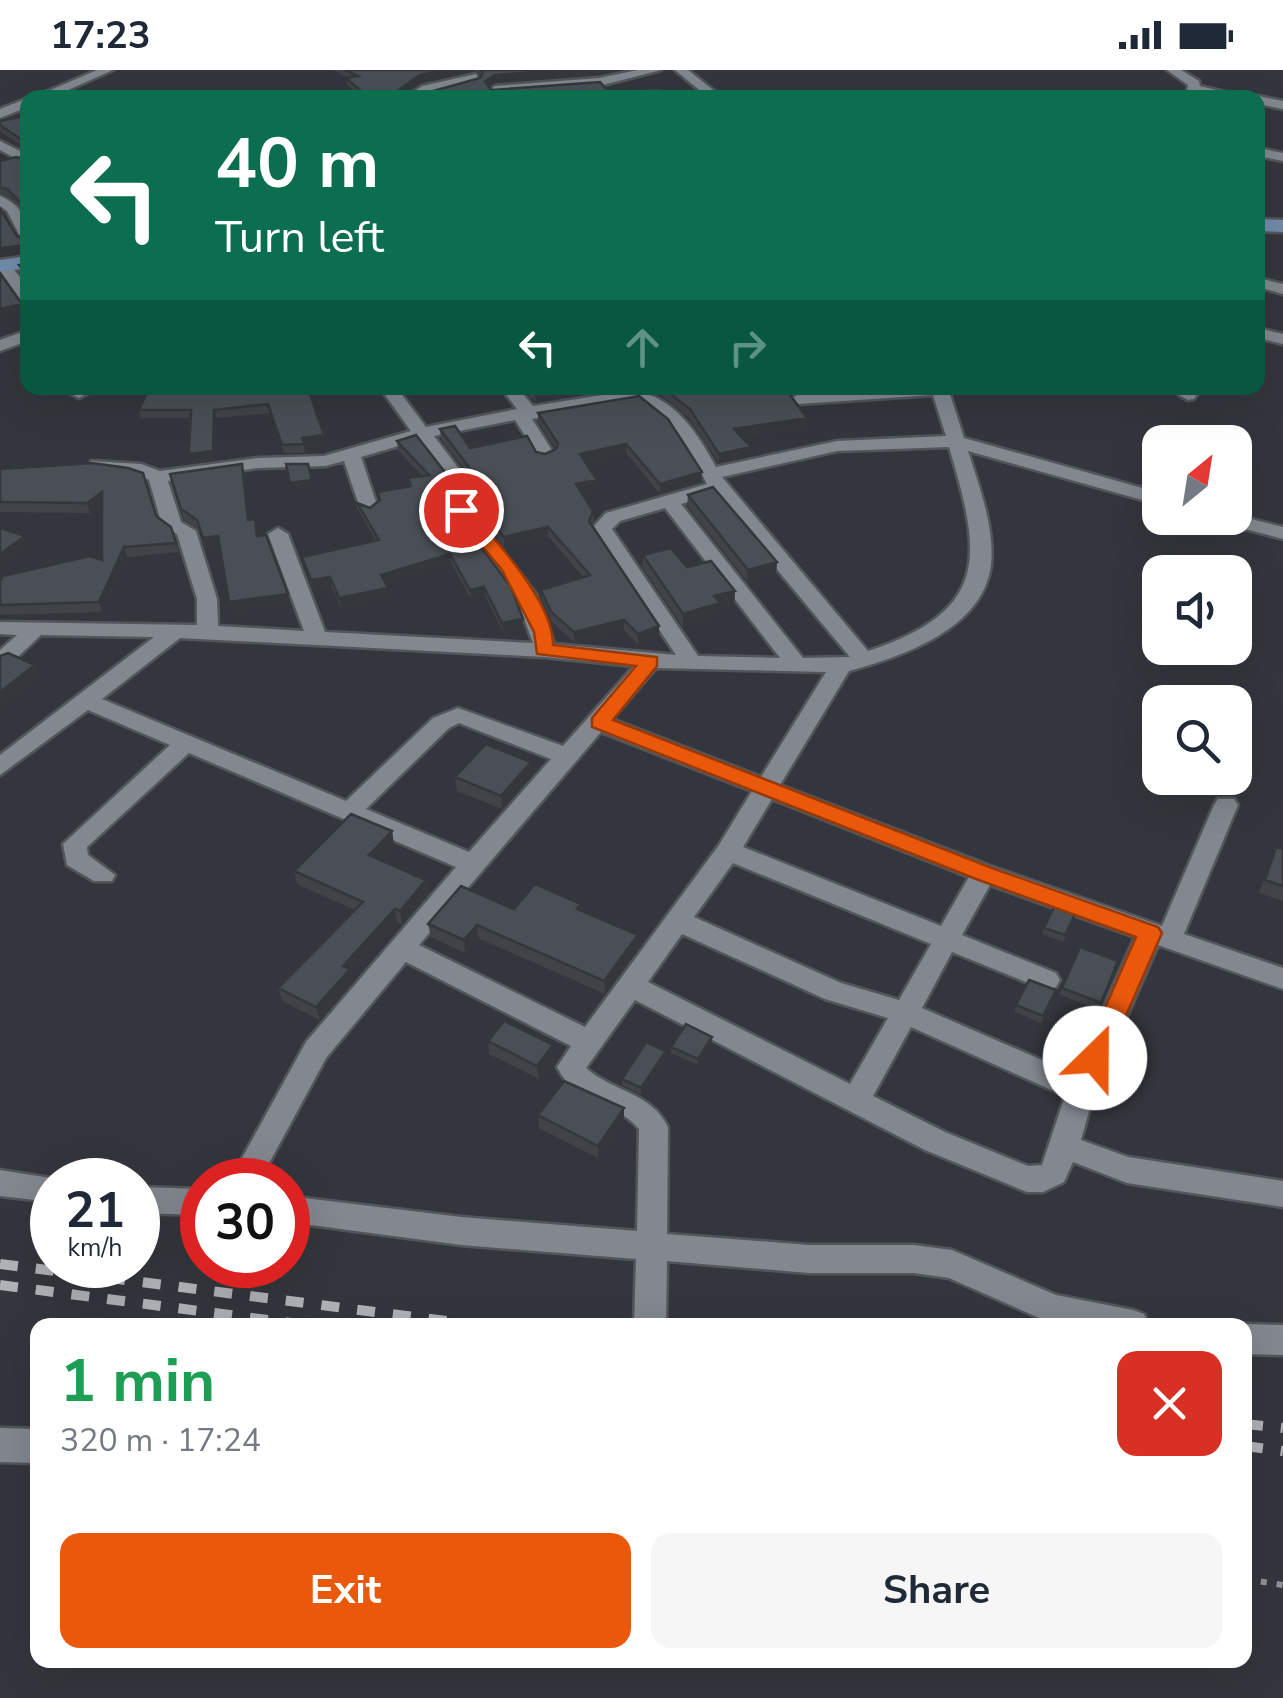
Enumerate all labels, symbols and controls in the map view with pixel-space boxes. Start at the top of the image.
text: 17:23 [50,10,151,61]
text: 40 m [215,116,379,212]
icon: left [50,130,180,260]
text: Turn left [215,207,384,268]
icon: left [510,320,565,375]
icon: ahead [615,320,670,375]
icon: right [720,320,775,375]
north arrow [1142,425,1252,535]
map controls [1142,425,1252,795]
pin [419,468,504,553]
icon: arrive [434,483,489,538]
button: sound [1142,555,1252,665]
button: search [1142,685,1252,795]
position arrow [1043,1006,1147,1110]
speed limit sign: 30 [180,1158,310,1288]
text: 21 [65,1176,125,1245]
text: km/h [67,1231,123,1265]
text: 1 min [60,1340,215,1422]
button: close [1117,1351,1222,1456]
text: 320 m · 17:24 [60,1419,261,1462]
button: Exit [60,1533,631,1648]
button: Share [651,1533,1222,1648]

